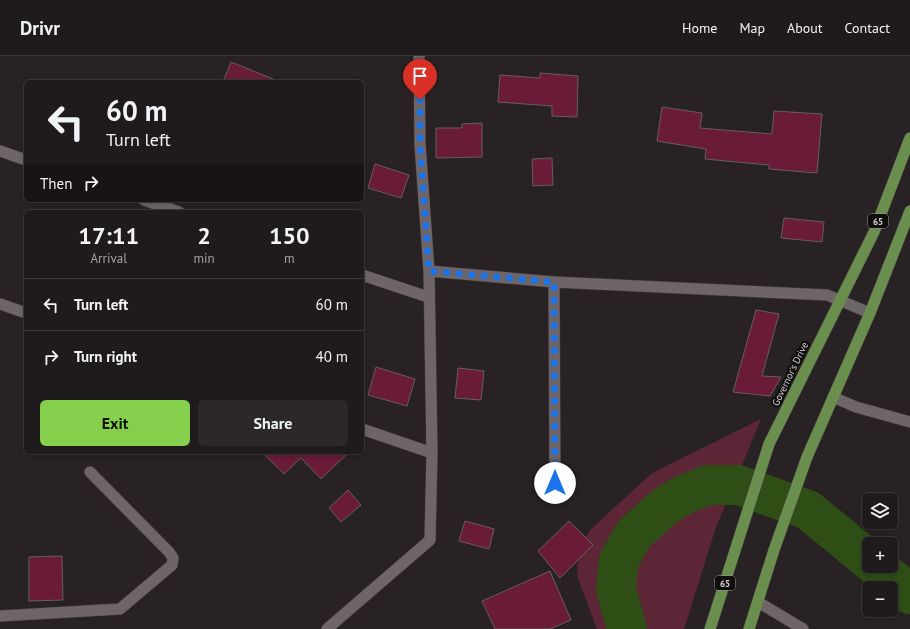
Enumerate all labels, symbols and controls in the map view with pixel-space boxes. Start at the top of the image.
text: Drivr [20,16,60,40]
text: Home [682,19,717,37]
text: Map [739,19,765,37]
text: About [787,19,823,37]
text: Contact [845,19,890,37]
pin [403,59,437,100]
icon: arrive [409,65,431,87]
text: 60 m [106,92,167,129]
icon: left [40,96,92,148]
text: Turn left [106,128,171,151]
icon: right [80,172,102,194]
text: Then [40,174,72,193]
road number: 65 [868,214,888,228]
text: 17:11 [78,220,139,251]
text: 2 [197,220,211,251]
text: 150 [269,220,310,251]
text: Arrival [91,250,127,267]
text: min [193,250,215,267]
text: m [284,250,295,267]
icon: left [40,294,62,316]
text: Turn left [74,295,128,314]
text: 60 m [315,295,348,314]
street label: Governor's Drive [769,340,811,408]
icon: right [40,346,62,368]
text: Turn right [74,347,137,366]
text: 40 m [315,347,348,366]
button: Exit [40,400,190,446]
button: Share [198,400,348,446]
position arrow [534,462,576,504]
map controls [862,493,898,617]
button: layers [862,493,898,529]
button: + [862,537,898,573]
road number: 65 [715,576,735,590]
button: − [862,581,898,617]

